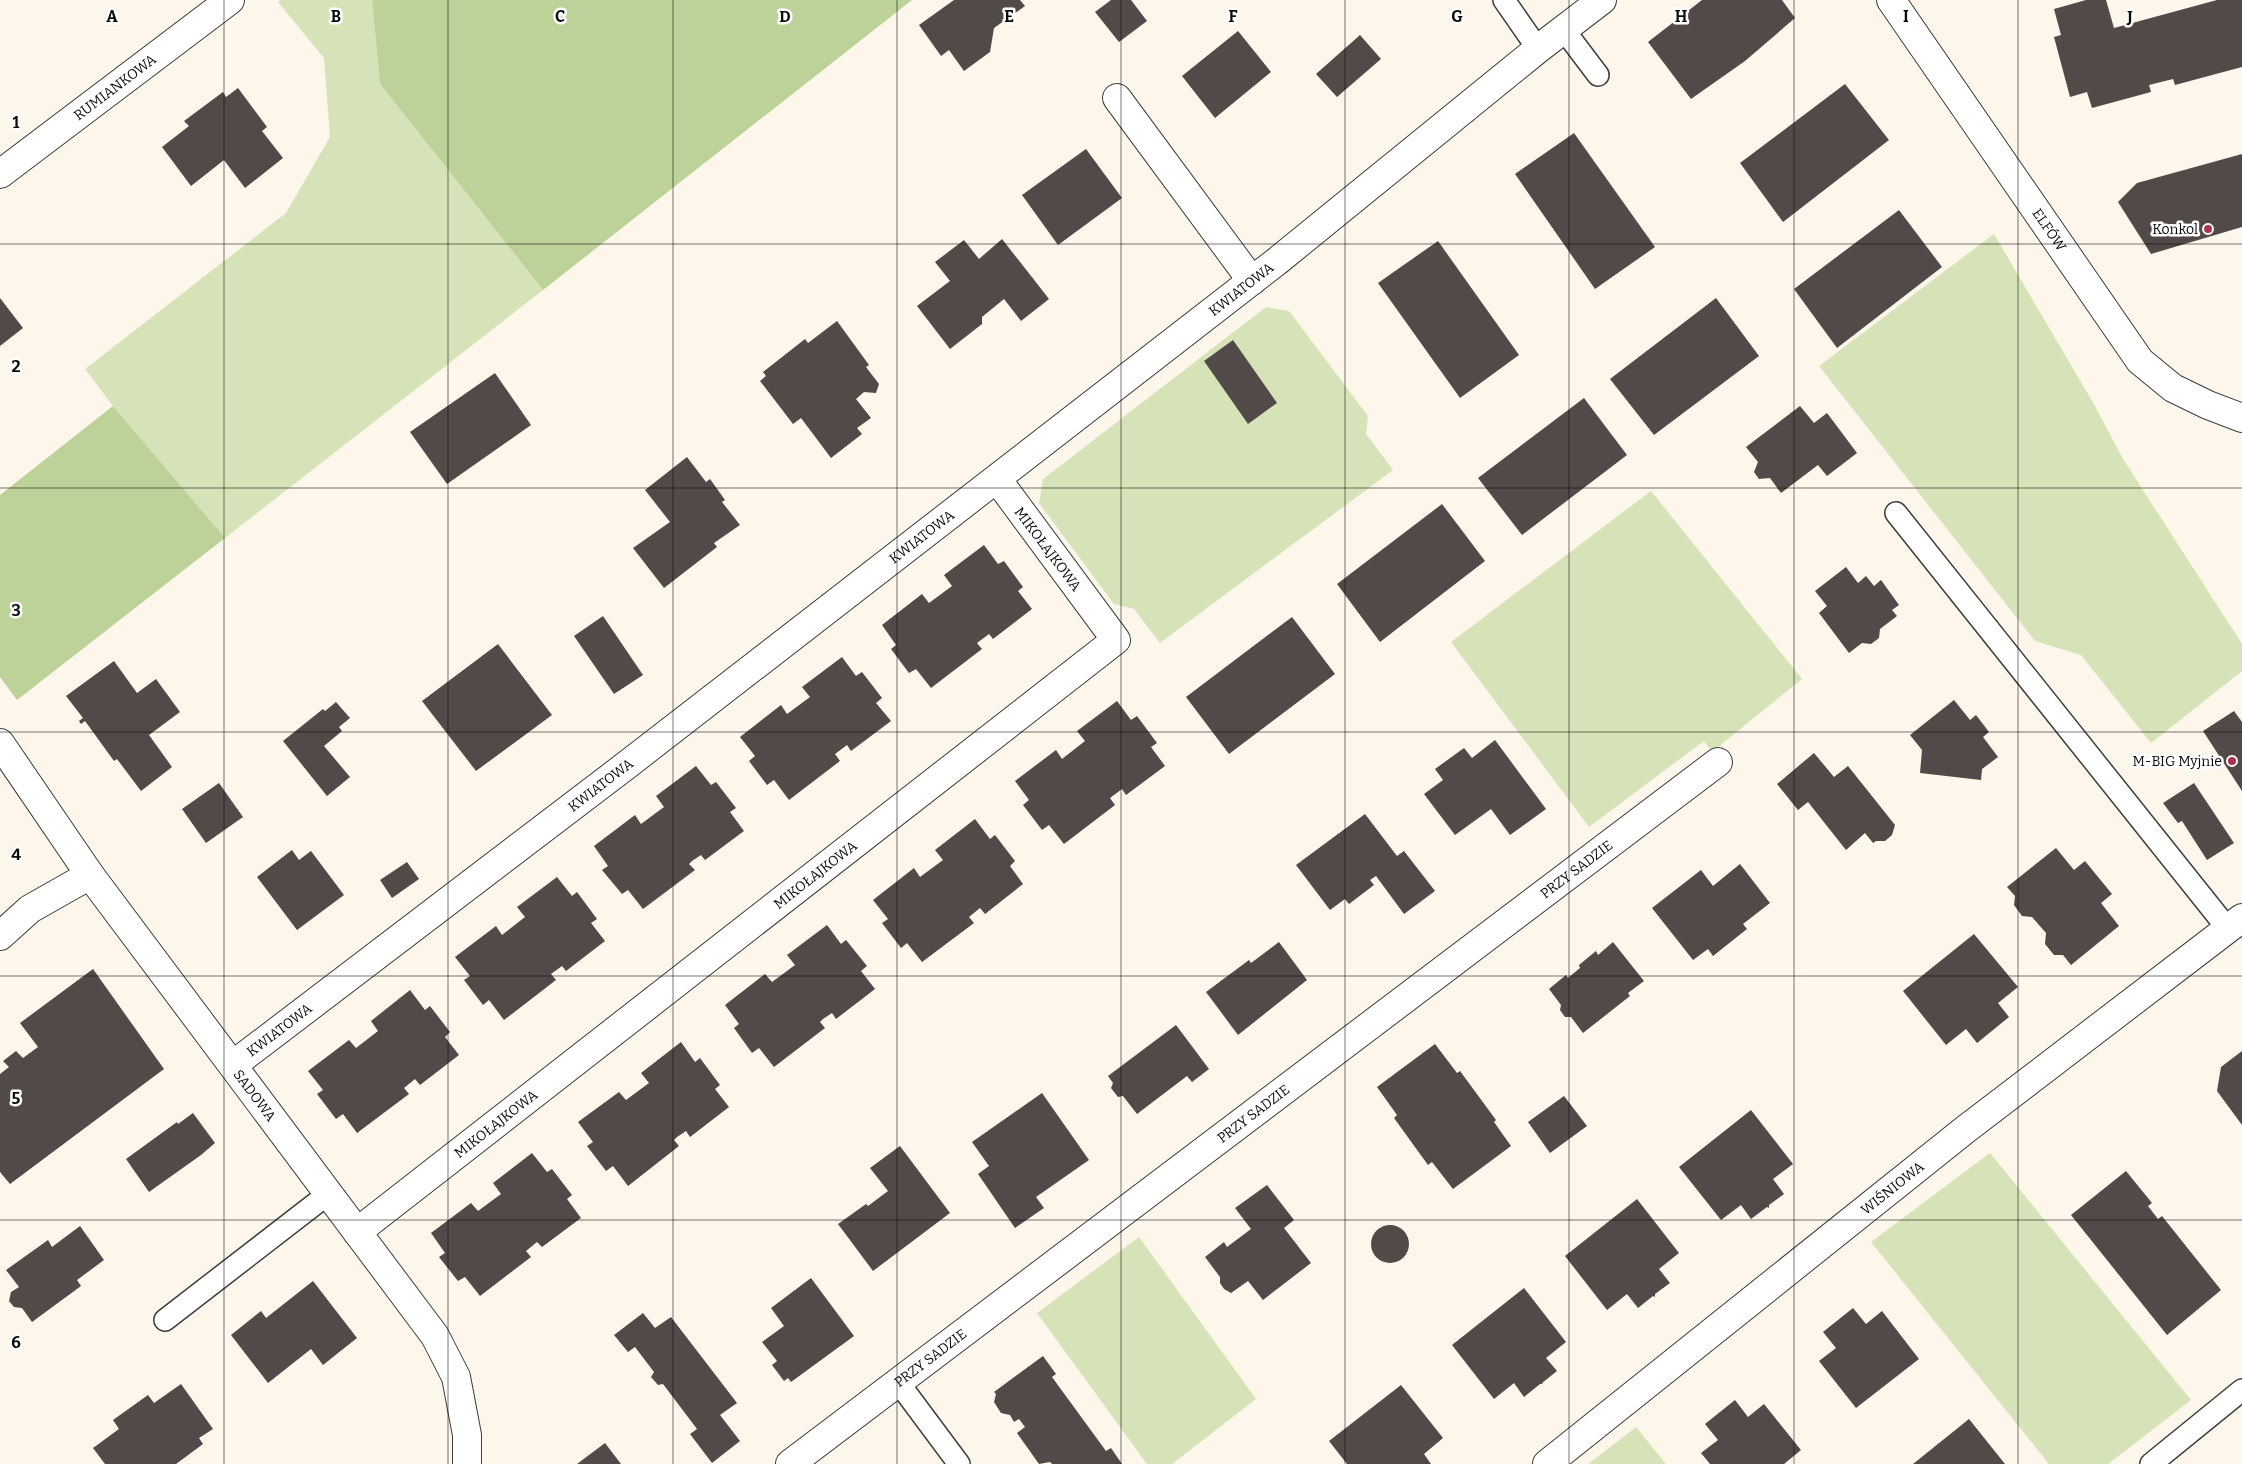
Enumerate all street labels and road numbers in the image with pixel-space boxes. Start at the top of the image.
street label: RUMIANKOWA [71,51,160,124]
street label: ELFÓW [2028,205,2070,255]
street label: KWIATOWA [1205,259,1277,320]
street label: MIKOŁAJKOWA [1010,504,1085,595]
street label: KWIATOWA [886,506,958,567]
street label: KWIATOWA [565,755,637,816]
street label: MIKOŁAJKOWA [770,837,860,913]
street label: PRZY SADZIE [1537,837,1616,902]
street label: KWIATOWA [243,1000,315,1060]
street label: SADOWA [230,1066,279,1125]
street label: PRZY SADZIE [1214,1081,1293,1147]
street label: MIKOŁAJKOWA [451,1086,541,1162]
street label: WIŚNIOWA [1858,1158,1927,1219]
street label: PRZY SADZIE [891,1325,970,1391]

